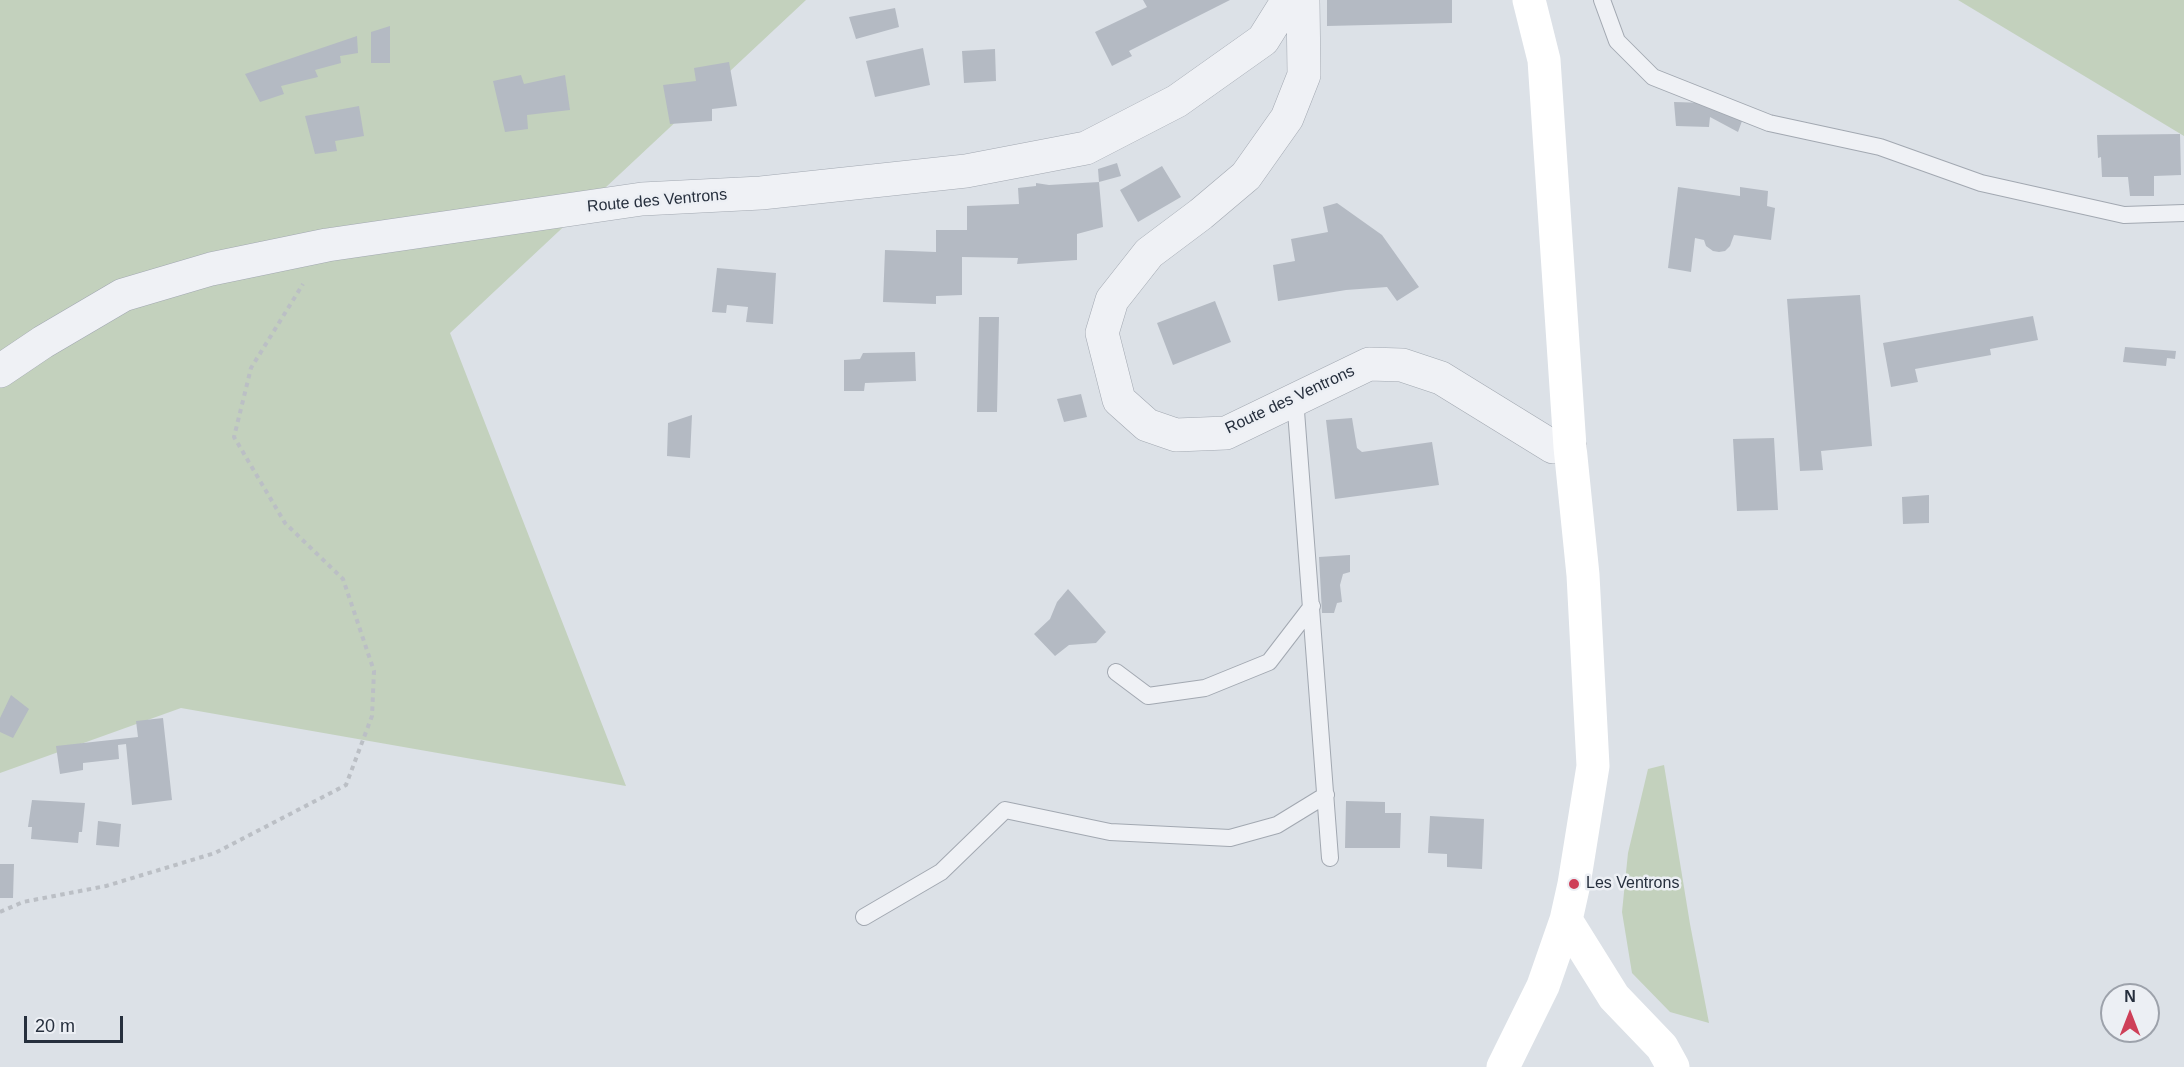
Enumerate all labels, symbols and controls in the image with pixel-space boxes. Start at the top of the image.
street label: Route des Ventrons [586,185,728,217]
street label: Route des Ventrons [1222,362,1358,438]
place label: Les Ventrons [1586,874,1679,894]
marker: Les Ventrons [1567,877,1581,891]
north arrow [2100,983,2160,1043]
text: N [2124,988,2136,1005]
scale bar [27,1004,126,1042]
text: 20 m [35,1016,75,1036]

